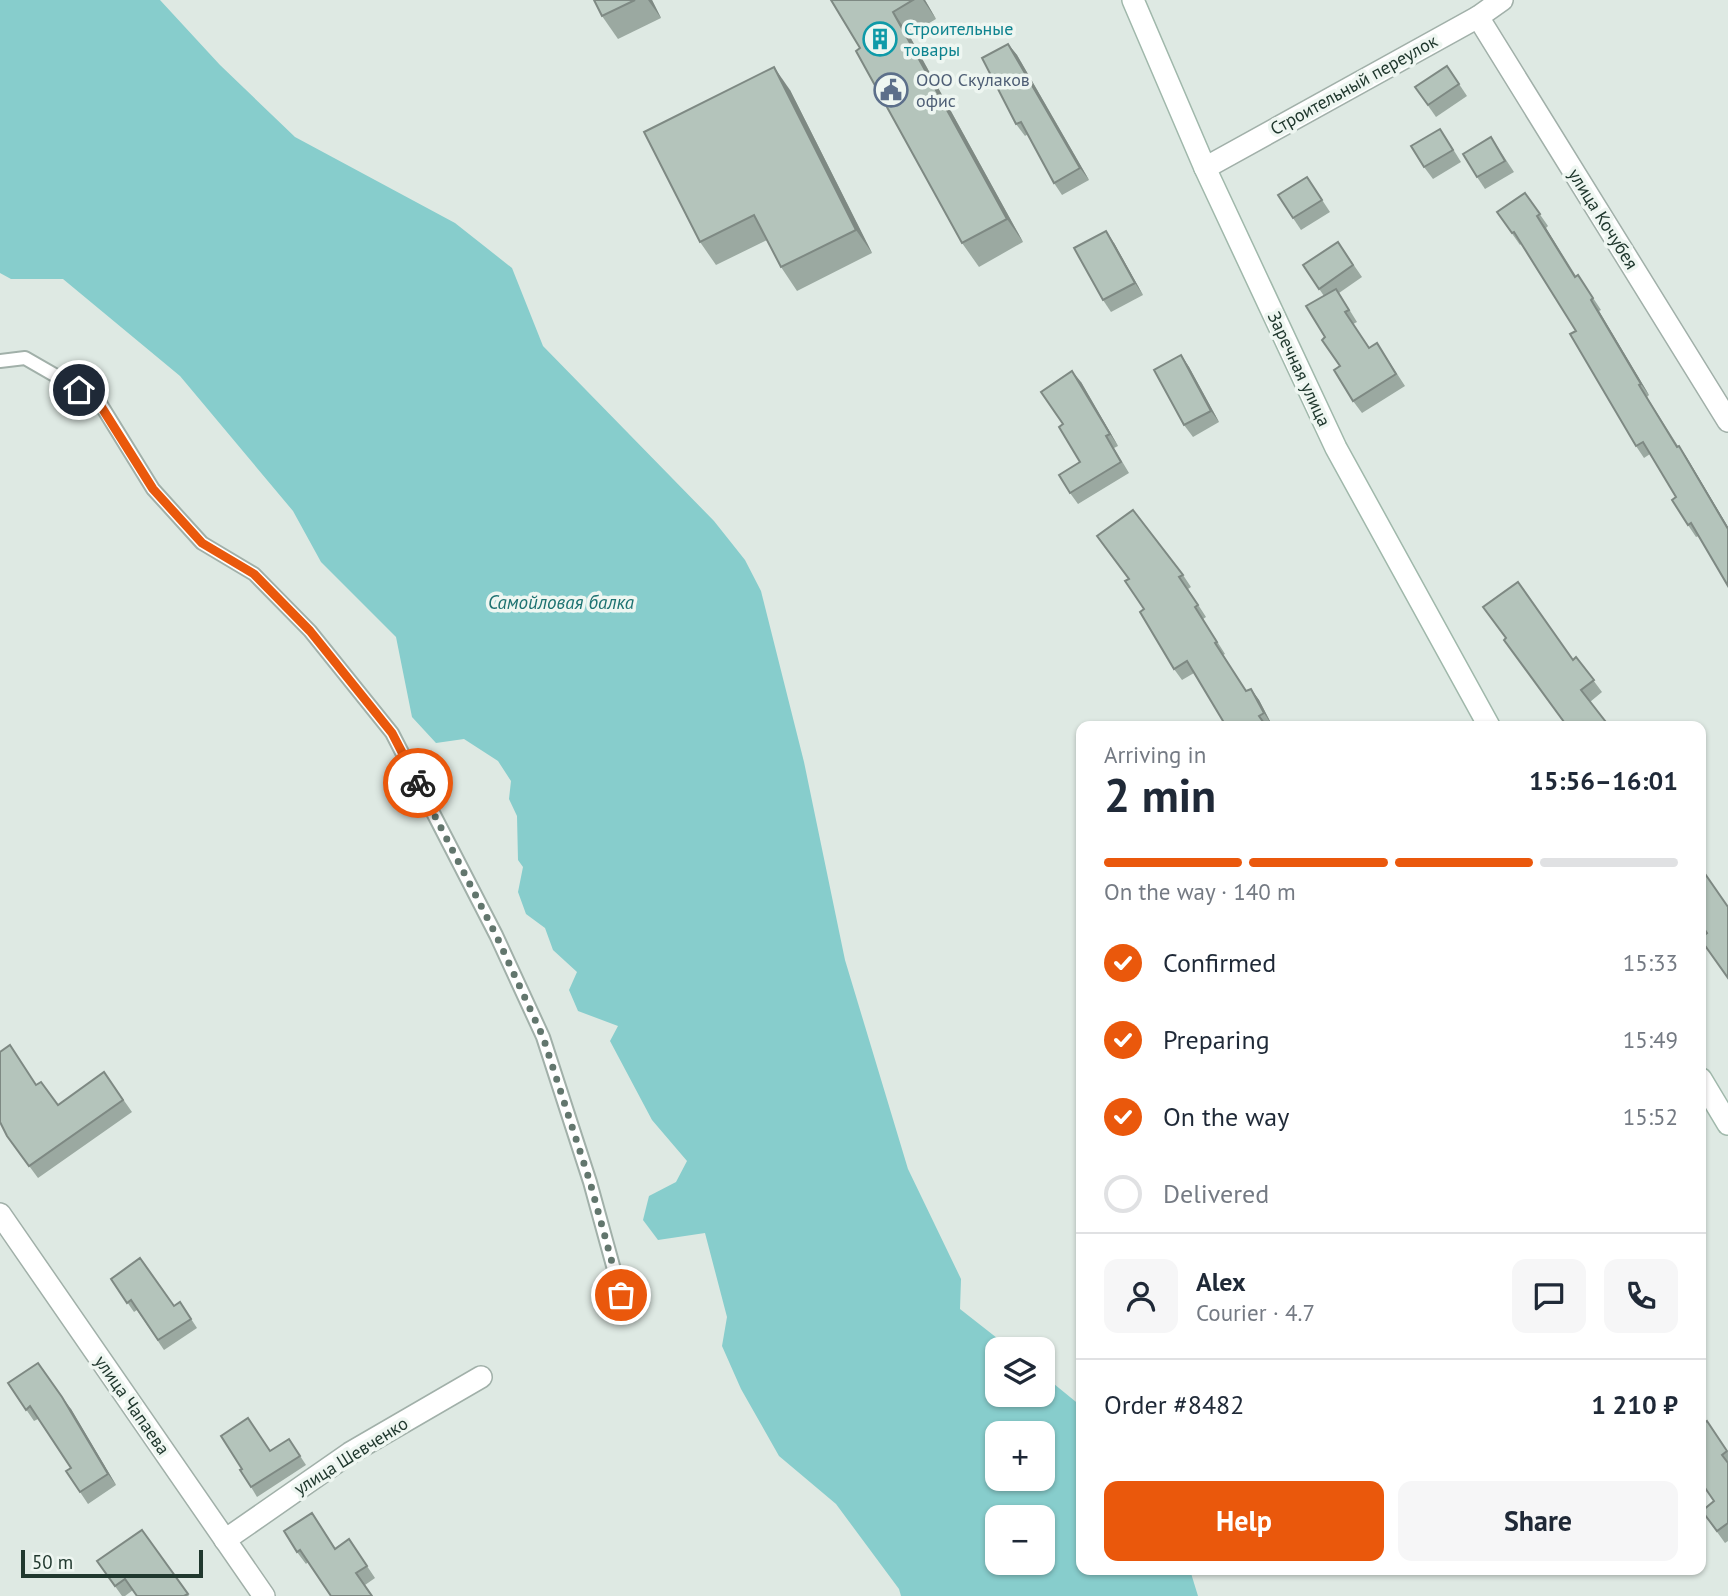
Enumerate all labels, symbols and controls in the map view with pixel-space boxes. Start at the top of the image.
place label: Строительные товары [904,17,1013,61]
building icon: Строительные товары [861,20,899,58]
street label: Строительный переулок [1266,29,1442,140]
place label: ООО Скулаков офис [916,68,1030,112]
public building icon: ООО Скулаков офис [872,71,910,109]
street label: улица Кочубея [1563,164,1644,273]
street label: Заречная улица [1263,308,1336,430]
pin [49,360,109,420]
icon: home [60,371,98,409]
water label: Самойловая балка [488,590,635,614]
text: Arriving in [1104,740,1206,769]
courier [383,748,453,818]
icon: bike [399,764,437,802]
text: 15:56–16:01 [1529,764,1678,797]
text: 2 min [1104,765,1216,825]
text: On the way · 140 m [1104,877,1296,906]
icon: check [1104,944,1142,982]
text: Confirmed [1163,946,1276,979]
text: 15:33 [1623,948,1678,977]
icon: check [1104,1021,1142,1059]
text: Preparing [1163,1023,1270,1056]
text: 15:49 [1623,1025,1678,1054]
icon: check [1104,1098,1142,1136]
text: On the way [1163,1100,1289,1133]
text: 15:52 [1623,1102,1678,1131]
text: Delivered [1163,1177,1269,1210]
button: person [1104,1259,1178,1333]
button: chat [1512,1259,1586,1333]
button: phone [1604,1259,1678,1333]
pin [591,1265,651,1325]
text: Alex [1196,1265,1246,1298]
icon: bag [602,1276,640,1314]
text: Courier · 4.7 [1196,1298,1315,1327]
map controls [985,1337,1055,1575]
button: layers [985,1337,1055,1407]
street label: улица Чапаева [90,1351,175,1459]
text: Order #8482 [1104,1388,1244,1421]
text: 1 210 ₽ [1591,1388,1678,1421]
street label: улица Шевченко [289,1411,412,1500]
button: + [985,1421,1055,1491]
button: Help [1104,1481,1384,1561]
button: Share [1398,1481,1678,1561]
button: − [985,1505,1055,1575]
scale bar [21,1547,203,1579]
text: 50 m [32,1550,73,1574]

